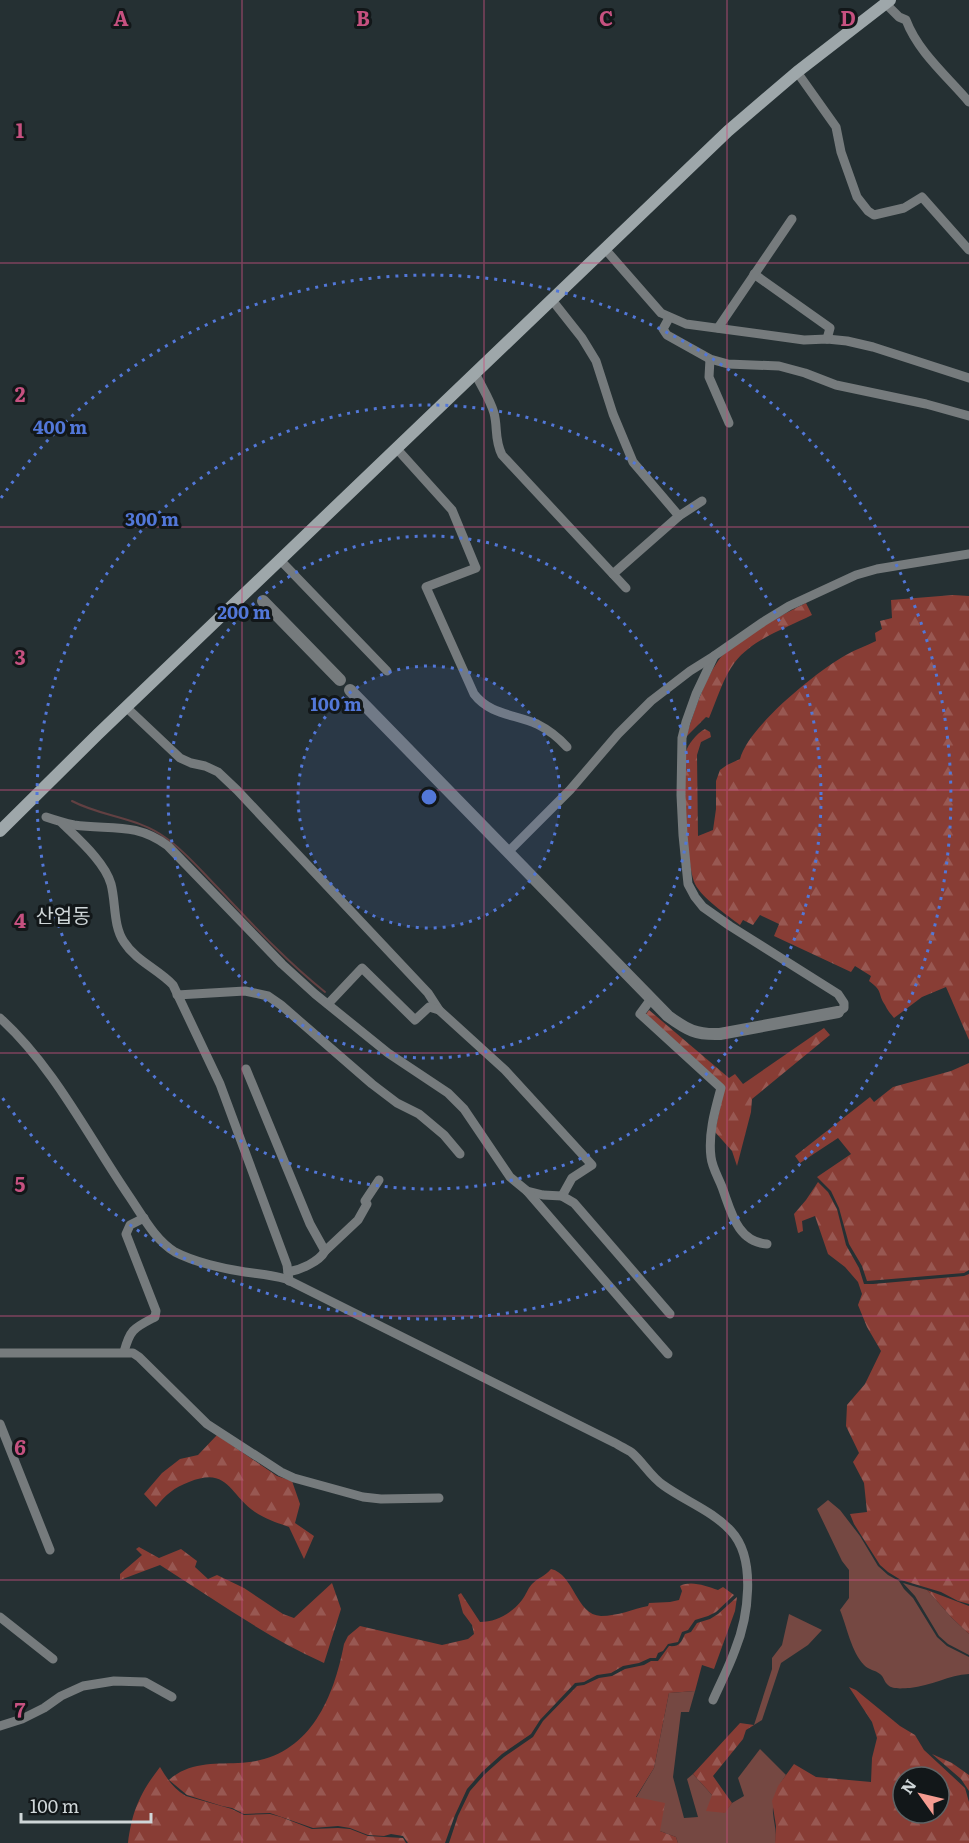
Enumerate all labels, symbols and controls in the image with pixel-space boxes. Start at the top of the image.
text: A [113,2,129,32]
text: B [356,2,370,32]
text: C [599,2,613,32]
text: D [840,2,856,32]
text: 1 [16,114,24,144]
text: 2 [15,378,26,408]
text: 400 m [33,413,87,440]
text: 300 m [125,505,179,532]
text: 200 m [217,598,271,625]
text: 3 [14,641,26,671]
text: 100 m [310,690,362,717]
centre of rings [419,787,439,807]
district label: 산업동 [35,899,91,929]
text: 4 [14,904,26,934]
text: 5 [15,1168,26,1198]
text: 6 [14,1431,26,1461]
text: 7 [15,1694,26,1724]
north arrow [891,1765,951,1825]
text: N [894,1774,921,1798]
scale bar [21,1786,152,1824]
text: 100 m [30,1792,79,1819]

